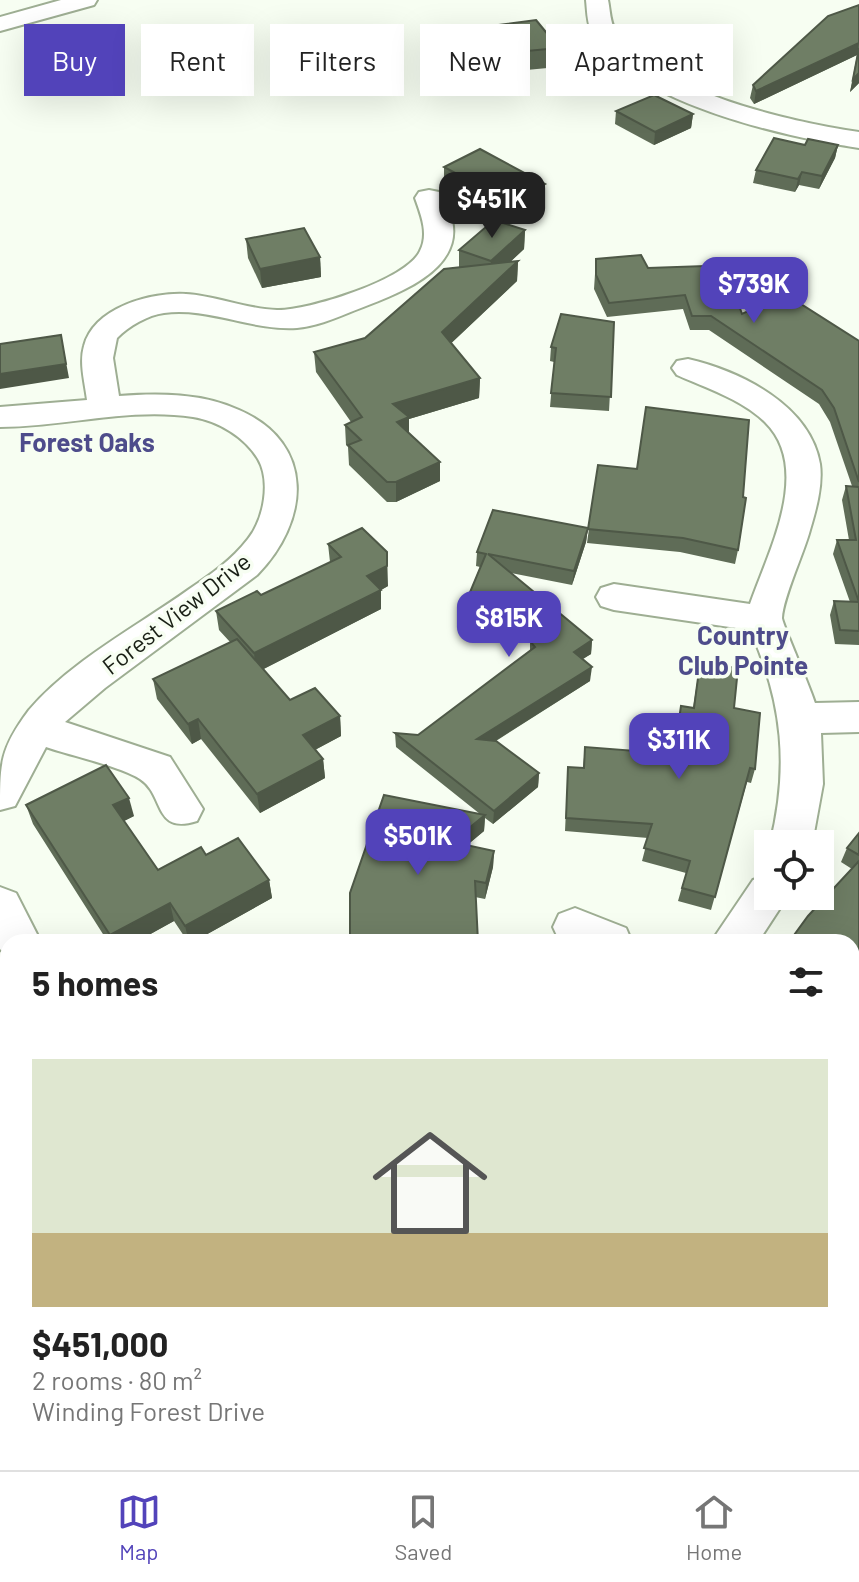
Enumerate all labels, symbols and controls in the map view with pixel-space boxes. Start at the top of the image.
chip: Buy [24,24,125,96]
chip: Rent [141,24,254,96]
chip: Filters [270,24,404,96]
chip: New [420,24,530,96]
chip: Apartment [546,24,733,96]
pin: $451K [436,172,548,240]
text: $451K [457,182,527,213]
pin: $739K [698,257,810,325]
text: $739K [718,267,790,298]
district label: Forest Oaks [19,426,155,457]
street label: Forest View Drive [96,546,256,680]
pin: $815K [453,591,565,659]
text: $815K [475,601,543,632]
district label: Country Club Pointe [678,619,808,680]
pin: $311K [623,713,735,781]
text: $311K [647,723,711,754]
pin: $501K [362,809,474,877]
text: $501K [384,819,452,850]
map controls [754,830,834,910]
button: locate [754,830,834,910]
icon: filters [784,960,828,1004]
text: 5 homes [32,962,158,1003]
icon: home [358,1111,502,1255]
text: $451,000 [32,1323,168,1364]
text: 2 rooms · 80 m² [32,1364,202,1395]
text: Winding Forest Drive [32,1395,265,1426]
tab: Map [117,1490,161,1564]
tab: Saved [395,1490,452,1564]
tab: Home [686,1490,742,1564]

